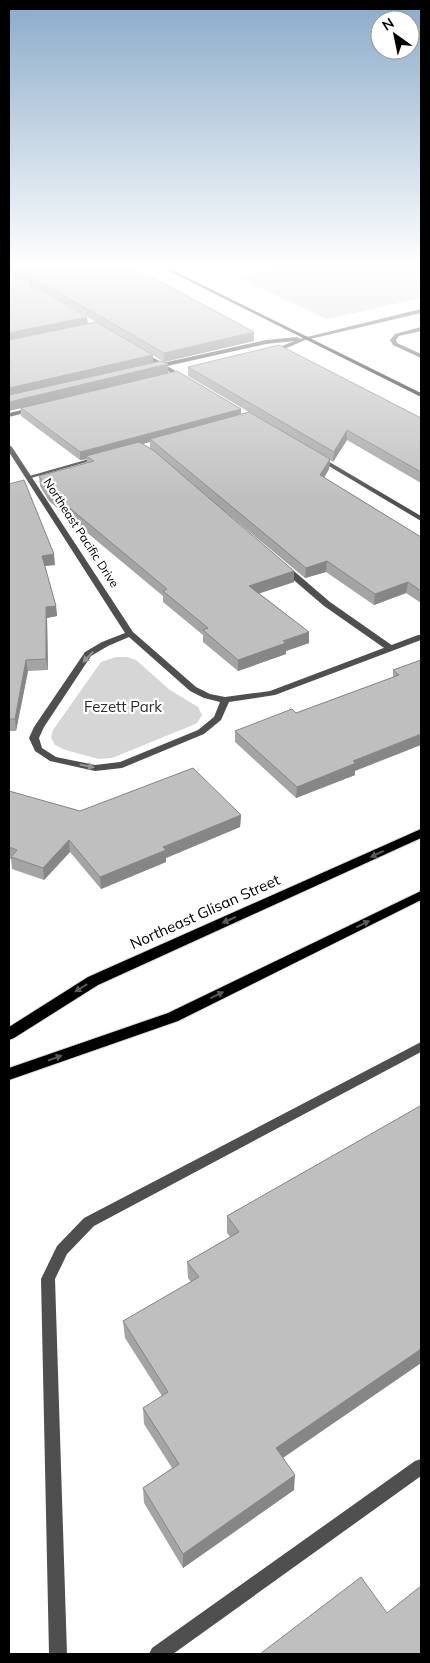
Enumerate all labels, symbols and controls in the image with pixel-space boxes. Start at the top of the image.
north arrow [370,10,420,60]
text: N [379,14,397,35]
street label: Northeast Pacific Drive [41,475,122,590]
one-way arrow [82,651,94,663]
park label: Fezett Park [84,697,162,716]
one-way arrow [80,762,95,770]
one-way arrow [370,850,384,858]
street label: Northeast Glisan Street [127,870,283,953]
one-way arrow [222,917,236,925]
one-way arrow [356,920,370,928]
one-way arrow [75,983,88,993]
one-way arrow [210,991,224,999]
one-way arrow [48,1054,63,1062]

